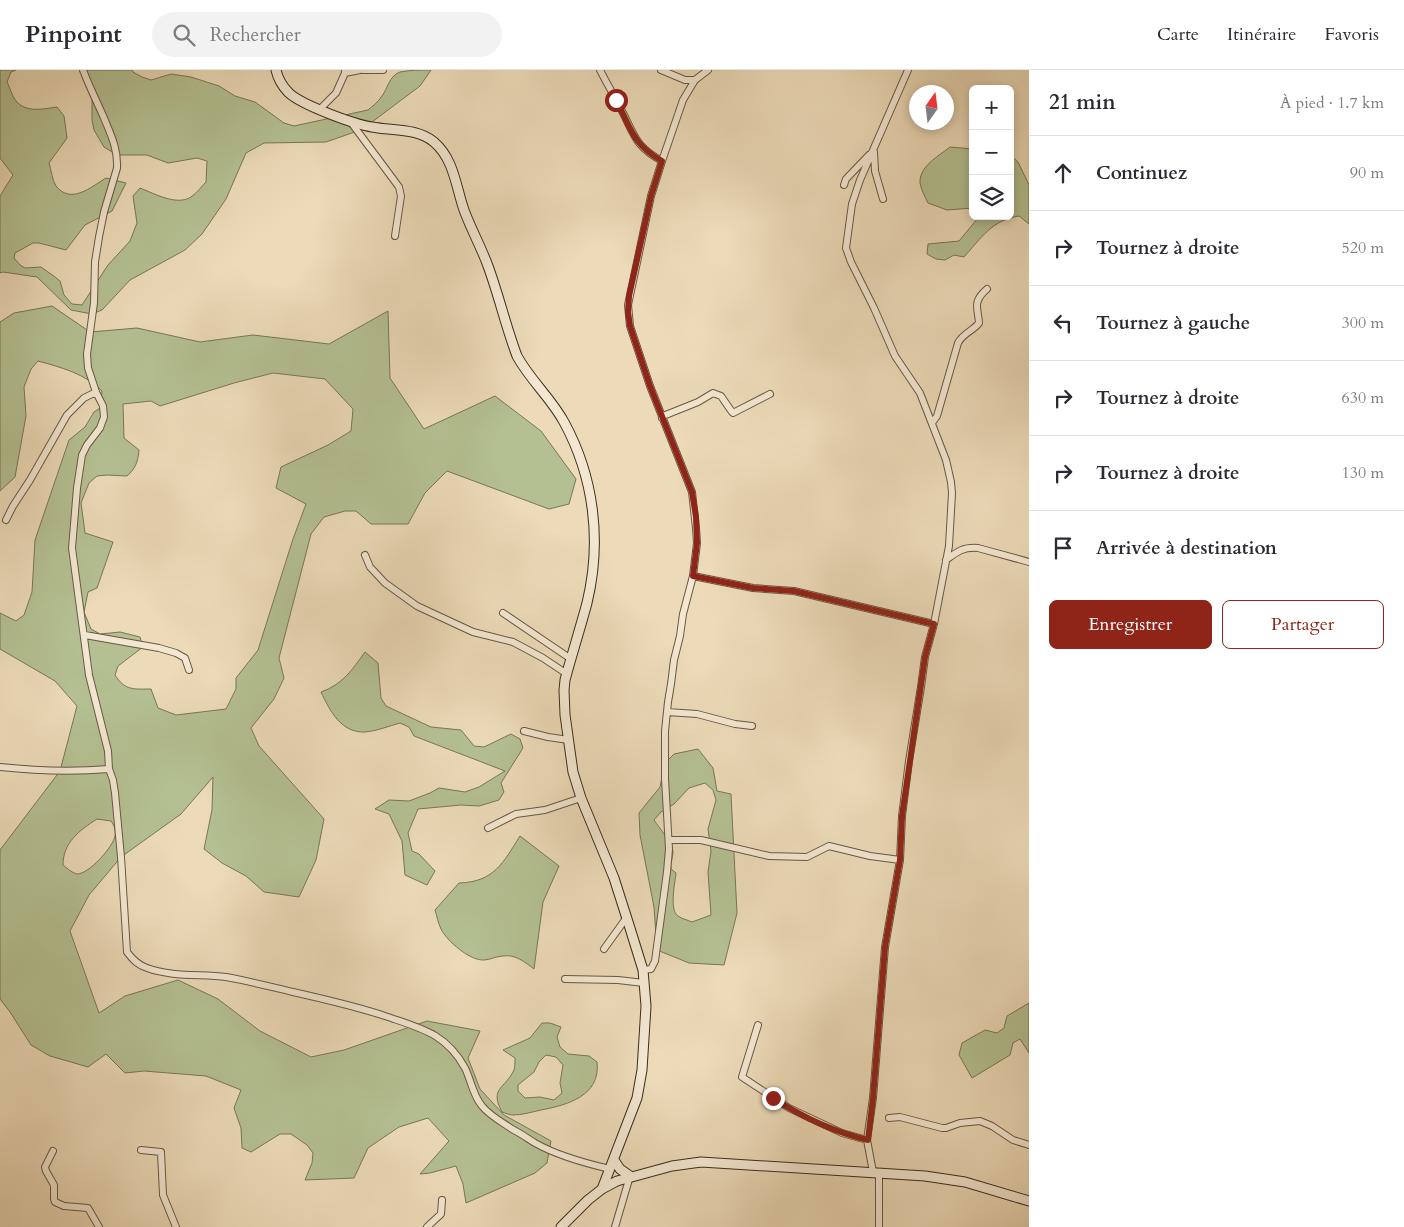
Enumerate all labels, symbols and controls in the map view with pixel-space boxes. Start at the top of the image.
search box [152,12,502,57]
text: Pinpoint [25,18,122,51]
icon: search [170,21,198,49]
text: Rechercher [210,22,301,48]
text: Carte [1157,22,1199,47]
text: Itinéraire [1227,22,1296,47]
text: Favoris [1324,22,1379,47]
north arrow [909,85,954,130]
map controls [969,85,1014,220]
button: + [969,85,1014,130]
text: 21 min [1049,88,1116,117]
route start [605,89,628,112]
text: À pied · 1.7 km [1280,92,1384,114]
button: − [969,130,1014,175]
icon: ahead [1049,159,1077,187]
text: Continuez [1096,160,1187,186]
text: 90 m [1350,162,1384,184]
button: layers [969,175,1014,220]
icon: right [1049,234,1077,262]
text: Tournez à droite [1096,235,1239,261]
text: 520 m [1342,237,1384,259]
icon: left [1049,309,1077,337]
text: Tournez à gauche [1096,310,1250,336]
text: 300 m [1342,312,1384,334]
icon: right [1049,384,1077,412]
text: Tournez à droite [1096,385,1239,411]
text: 630 m [1342,387,1384,409]
icon: right [1049,459,1077,487]
text: Tournez à droite [1096,460,1239,486]
text: 130 m [1342,462,1384,484]
icon: arrive [1049,534,1077,562]
text: Arrivée à destination [1096,535,1277,561]
button: Enregistrer [1049,600,1212,649]
button: Partager [1222,600,1384,649]
route end [762,1087,785,1110]

